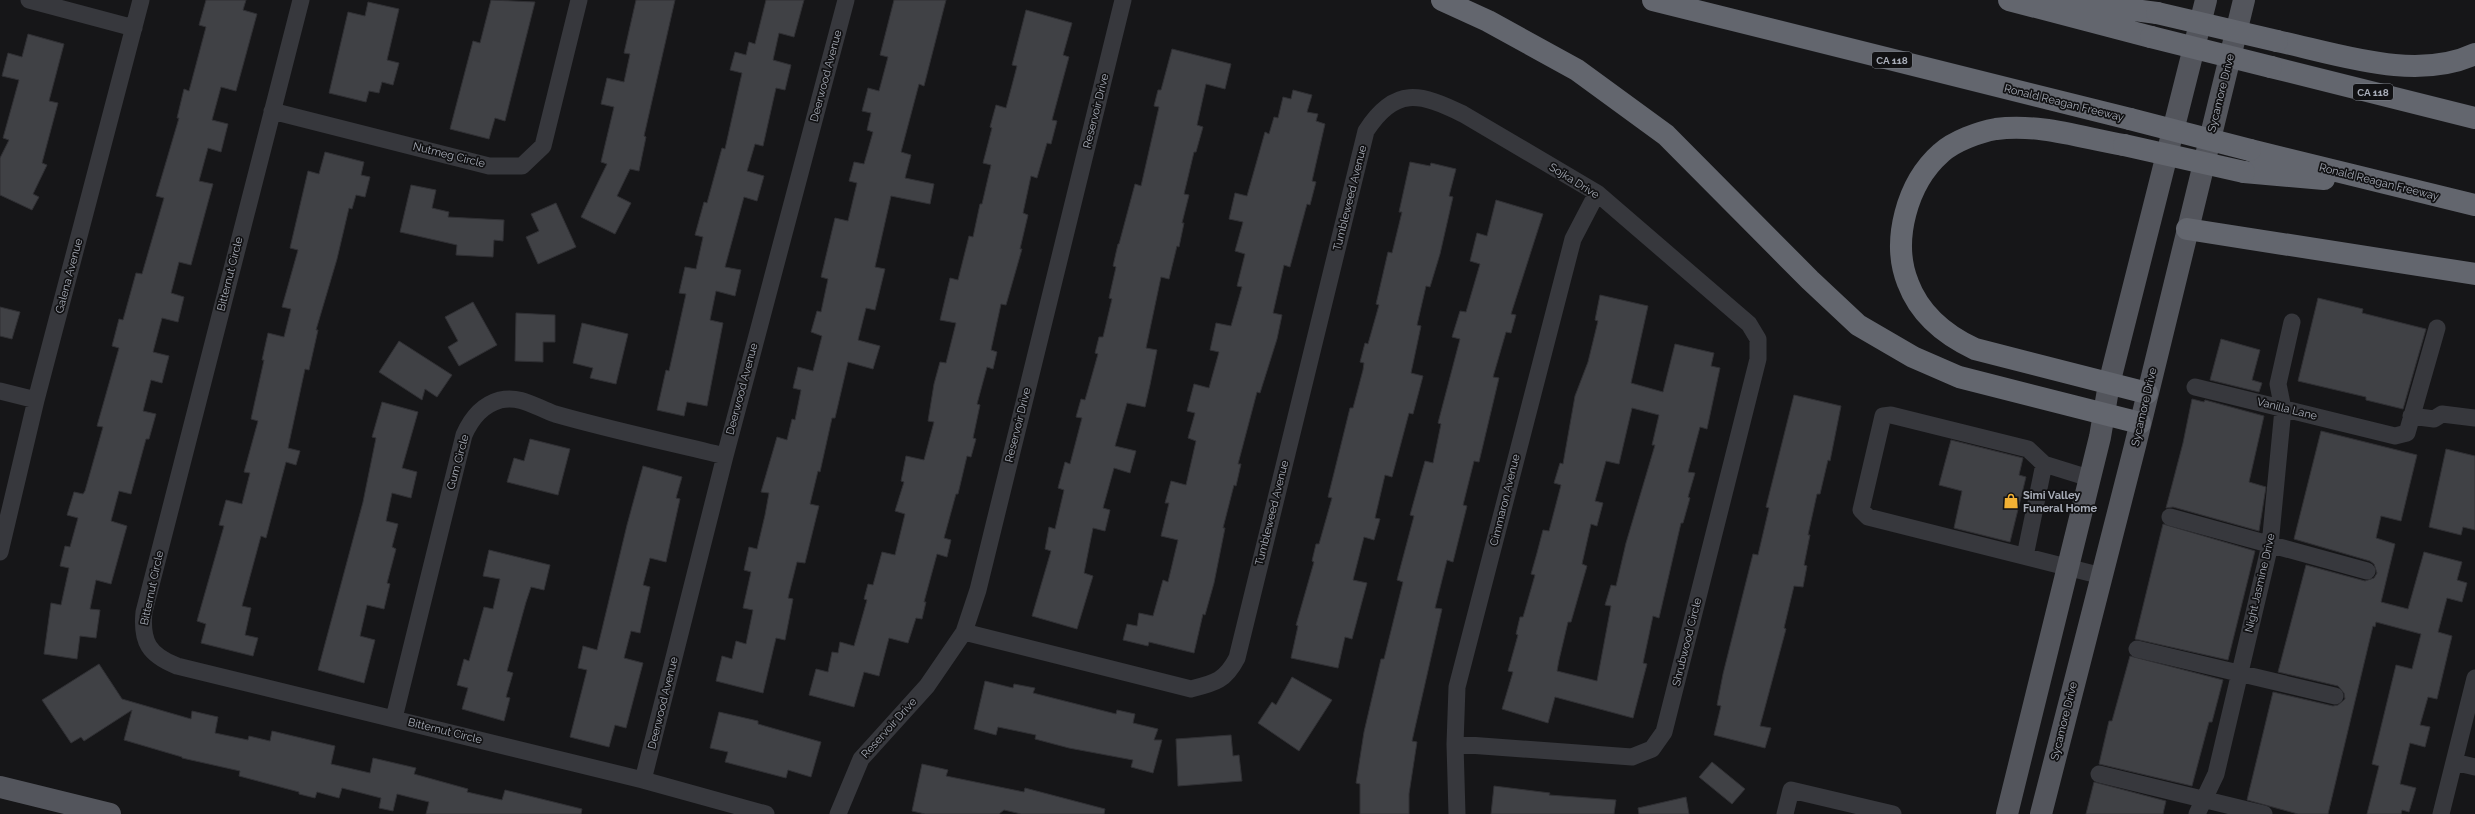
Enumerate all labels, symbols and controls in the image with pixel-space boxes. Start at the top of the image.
street label: Deerwood Avenue [808,28,845,123]
road number: CA 118 [1872,52,1912,68]
street label: Sycamore Drive [2205,52,2237,133]
street label: Reservoir Drive [1080,72,1112,150]
street label: Ronald Reagan Freeway [2003,82,2125,124]
road number: CA 118 [2353,84,2393,100]
street label: Nutmeg Circle [412,140,487,170]
street label: Tumbleweed Avenue [1331,143,1370,252]
street label: Sojka Drive [1547,161,1602,202]
street label: Ronald Reagan Freeway [2318,161,2440,203]
street label: Bitternut Circle [215,235,246,312]
street label: Galena Avenue [53,237,85,315]
street label: Deerwood Avenue [724,341,761,436]
street label: Sycamore Drive [2129,366,2159,447]
street label: Reservoir Drive [1002,386,1034,464]
street label: Vanilla Lane [2255,395,2319,423]
street label: Gum Circle [444,433,472,491]
street label: Cimmaron Avenue [1487,452,1523,547]
street label: Tumbleweed Avenue [1253,458,1292,567]
place label: Simi Valley Funeral Home [2023,489,2097,515]
shop icon: Simi Valley Funeral Home [2002,492,2020,510]
street label: Night Jasmine Drive [2242,532,2278,634]
street label: Bitternut Circle [138,549,166,626]
street label: Shrubwood Circle [1670,596,1704,688]
street label: Deerwood Avenue [645,655,681,750]
street label: Sycamore Drive [2048,680,2080,761]
street label: Reservoir Drive [859,695,920,761]
street label: Bitternut Circle [407,716,484,747]

